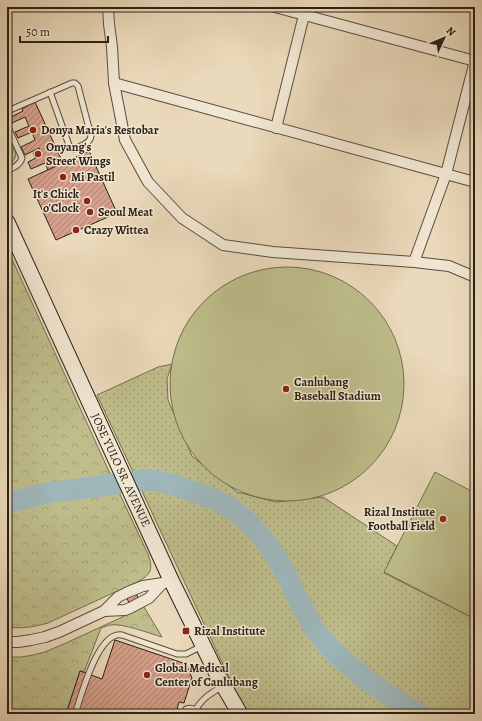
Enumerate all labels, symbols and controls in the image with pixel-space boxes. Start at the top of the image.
scale bar [20,18,108,44]
north arrow [424,18,464,58]
text: N [443,23,459,39]
text: 50 m [26,24,50,40]
place label: Donya Maria's Restobar [41,122,159,138]
marker: Donya Maria's Restobar [28,125,38,135]
place label: Onyang's Street Wings [46,139,111,169]
marker: Onyang's Street Wings [33,149,43,159]
place label: Mi Pastil [71,169,115,185]
marker: Mi Pastil [58,172,68,182]
place label: It's Chick o'Clock [33,186,80,216]
marker: It's Chick o'Clock [82,196,92,206]
place label: Seoul Meat [98,204,153,220]
marker: Seoul Meat [85,207,95,217]
place label: Crazy Wittea [84,222,149,238]
marker: Crazy Wittea [71,225,81,235]
place label: Canlubang Baseball Stadium [294,374,381,404]
marker: Canlubang Baseball Stadium [281,384,291,394]
street label: JOSE YULO SR. AVENUE [88,411,154,529]
place label: Rizal Institute Football Field [364,504,436,534]
marker: Rizal Institute Football Field [438,514,448,524]
place label: Rizal Institute [194,623,266,639]
marker: Rizal Institute [181,626,191,636]
place label: Global Medical Center of Canlubang [155,660,259,690]
marker: Global Medical Center of Canlubang [142,670,152,680]

